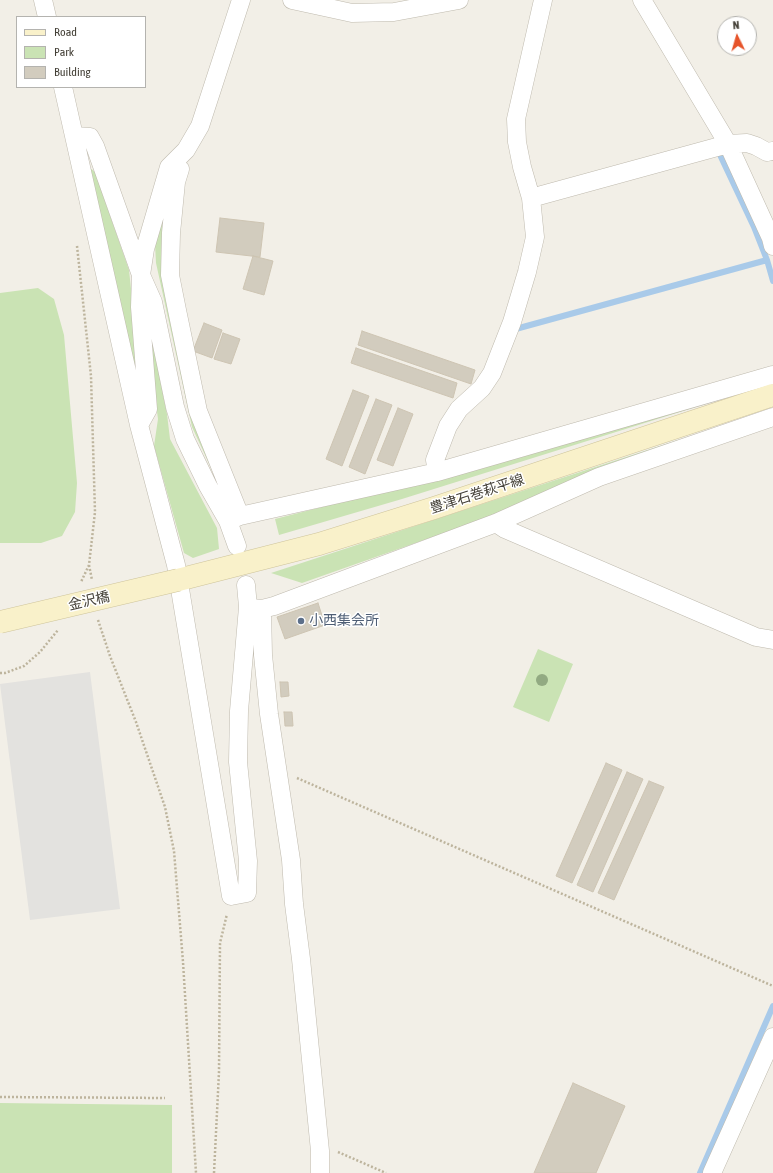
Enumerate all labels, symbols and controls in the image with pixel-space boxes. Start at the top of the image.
legend [16,16,146,88]
north arrow [717,16,757,56]
text: N [732,19,740,31]
text: Road [54,25,77,39]
text: Park [54,45,74,59]
text: Building [54,65,91,79]
street label: 豊津石巻萩平線 [428,471,526,517]
street label: 金沢橋 [67,588,111,614]
place label: 小西集会所 [309,613,379,629]
marker: 小西集会所 [296,616,306,626]

